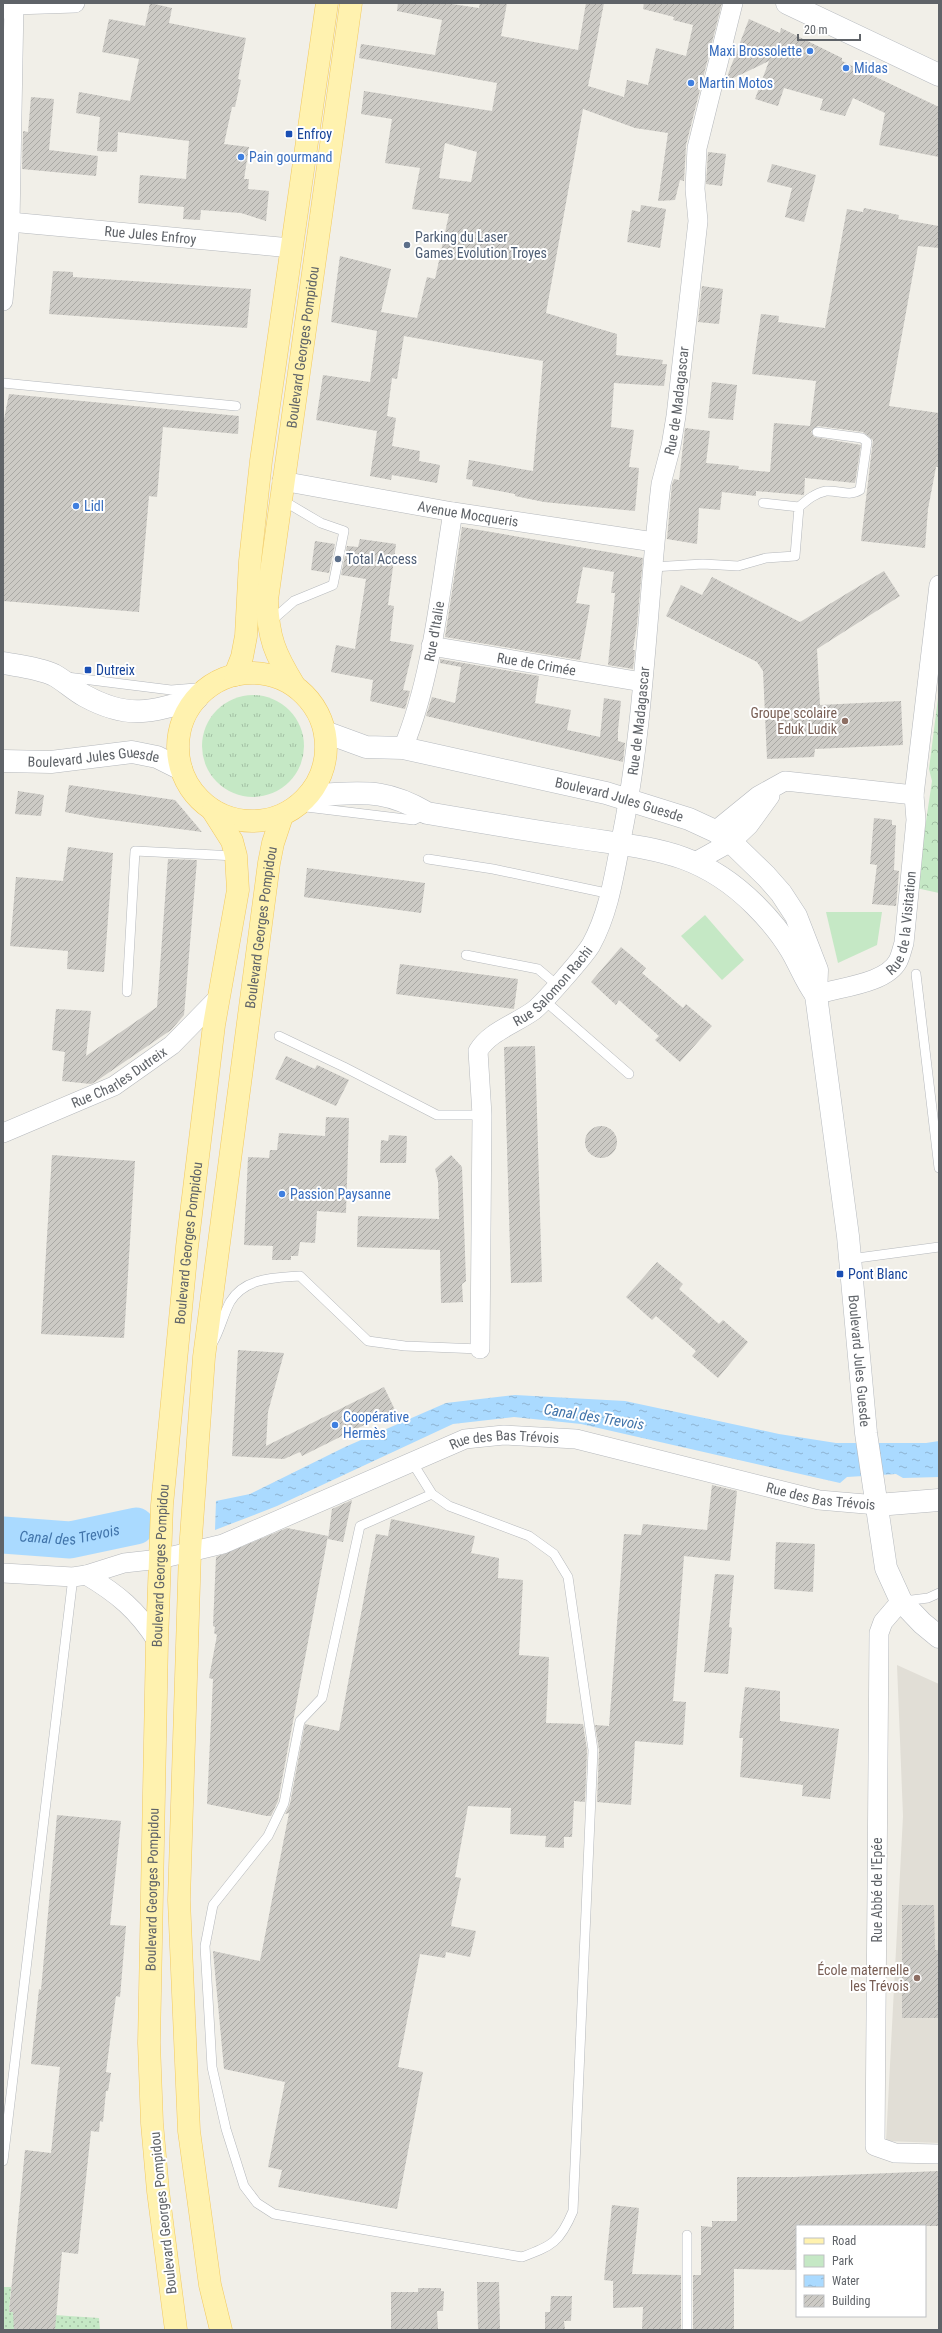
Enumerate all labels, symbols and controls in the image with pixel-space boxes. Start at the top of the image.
scale bar [798,16,860,42]
text: 20 m [804,23,828,37]
place label: Maxi Brossolette [709,43,802,59]
marker: Maxi Brossolette [805,46,815,56]
place label: Midas [854,60,888,76]
marker: Midas [841,63,851,73]
place label: Martin Motos [699,75,773,91]
marker: Martin Motos [686,78,696,88]
place label: Enfroy [297,126,332,142]
marker: Enfroy [284,129,294,139]
place label: Pain gourmand [249,149,333,165]
marker: Pain gourmand [236,152,246,162]
street label: Rue Jules Enfroy [104,223,197,247]
place label: Parking du Laser Games Evolution Troyes [415,229,547,261]
marker: Parking du Laser Games Evolution Troyes [402,240,412,250]
street label: Boulevard Georges Pompidou [283,265,322,429]
street label: Rue de Madagascar [661,346,692,457]
place label: Lidl [84,498,104,514]
street label: Avenue Mocqueris [416,498,520,530]
marker: Lidl [71,501,81,511]
place label: Total Access [346,551,417,567]
marker: Total Access [333,554,343,564]
street label: Rue d'Italie [421,600,447,663]
street label: Rue de Crimée [496,649,578,679]
place label: Dutreix [96,662,135,678]
marker: Dutreix [83,665,93,675]
street label: Rue de Madagascar [624,666,652,776]
place label: Groupe scolaire Eduk Ludik [750,705,838,737]
marker: Groupe scolaire Eduk Ludik [840,716,850,726]
street label: Boulevard Jules Guesde [28,744,161,770]
street label: Boulevard Jules Guesde [554,774,686,825]
street label: Boulevard Georges Pompidou [242,845,280,1009]
street label: Rue de la Visitation [883,870,919,978]
street label: Rue Salomon Rachi [510,943,595,1029]
street label: Rue Charles Dutreix [69,1043,170,1111]
street label: Boulevard Georges Pompidou [172,1161,205,1325]
place label: Passion Paysanne [290,1186,391,1202]
marker: Passion Paysanne [277,1189,287,1199]
place label: Pont Blanc [848,1266,908,1282]
marker: Pont Blanc [835,1269,845,1279]
street label: Boulevard Jules Guesde [845,1294,873,1428]
water label: Canal des Trevois [543,1400,646,1434]
place label: Coopérative Hermès [343,1409,409,1441]
marker: Coopérative Hermès [330,1420,340,1430]
street label: Rue des Bas Trévois [447,1427,560,1453]
street label: Rue des Bas Trévois [765,1479,876,1513]
street label: Boulevard Georges Pompidou [149,1483,172,1647]
water label: Canal des Trevois [19,1521,122,1549]
street label: Boulevard Georges Pompidou [142,1808,162,1971]
street label: Rue Abbé de l'Epée [869,1837,885,1943]
place label: École maternelle les Trévois [817,1961,909,1994]
marker: École maternelle les Trévois [912,1973,922,1983]
street label: Boulevard Georges Pompidou [147,2131,179,2295]
legend [796,2225,926,2317]
text: Road [832,2234,856,2248]
text: Park [832,2254,854,2268]
text: Water [832,2274,860,2288]
text: Building [832,2294,870,2308]

